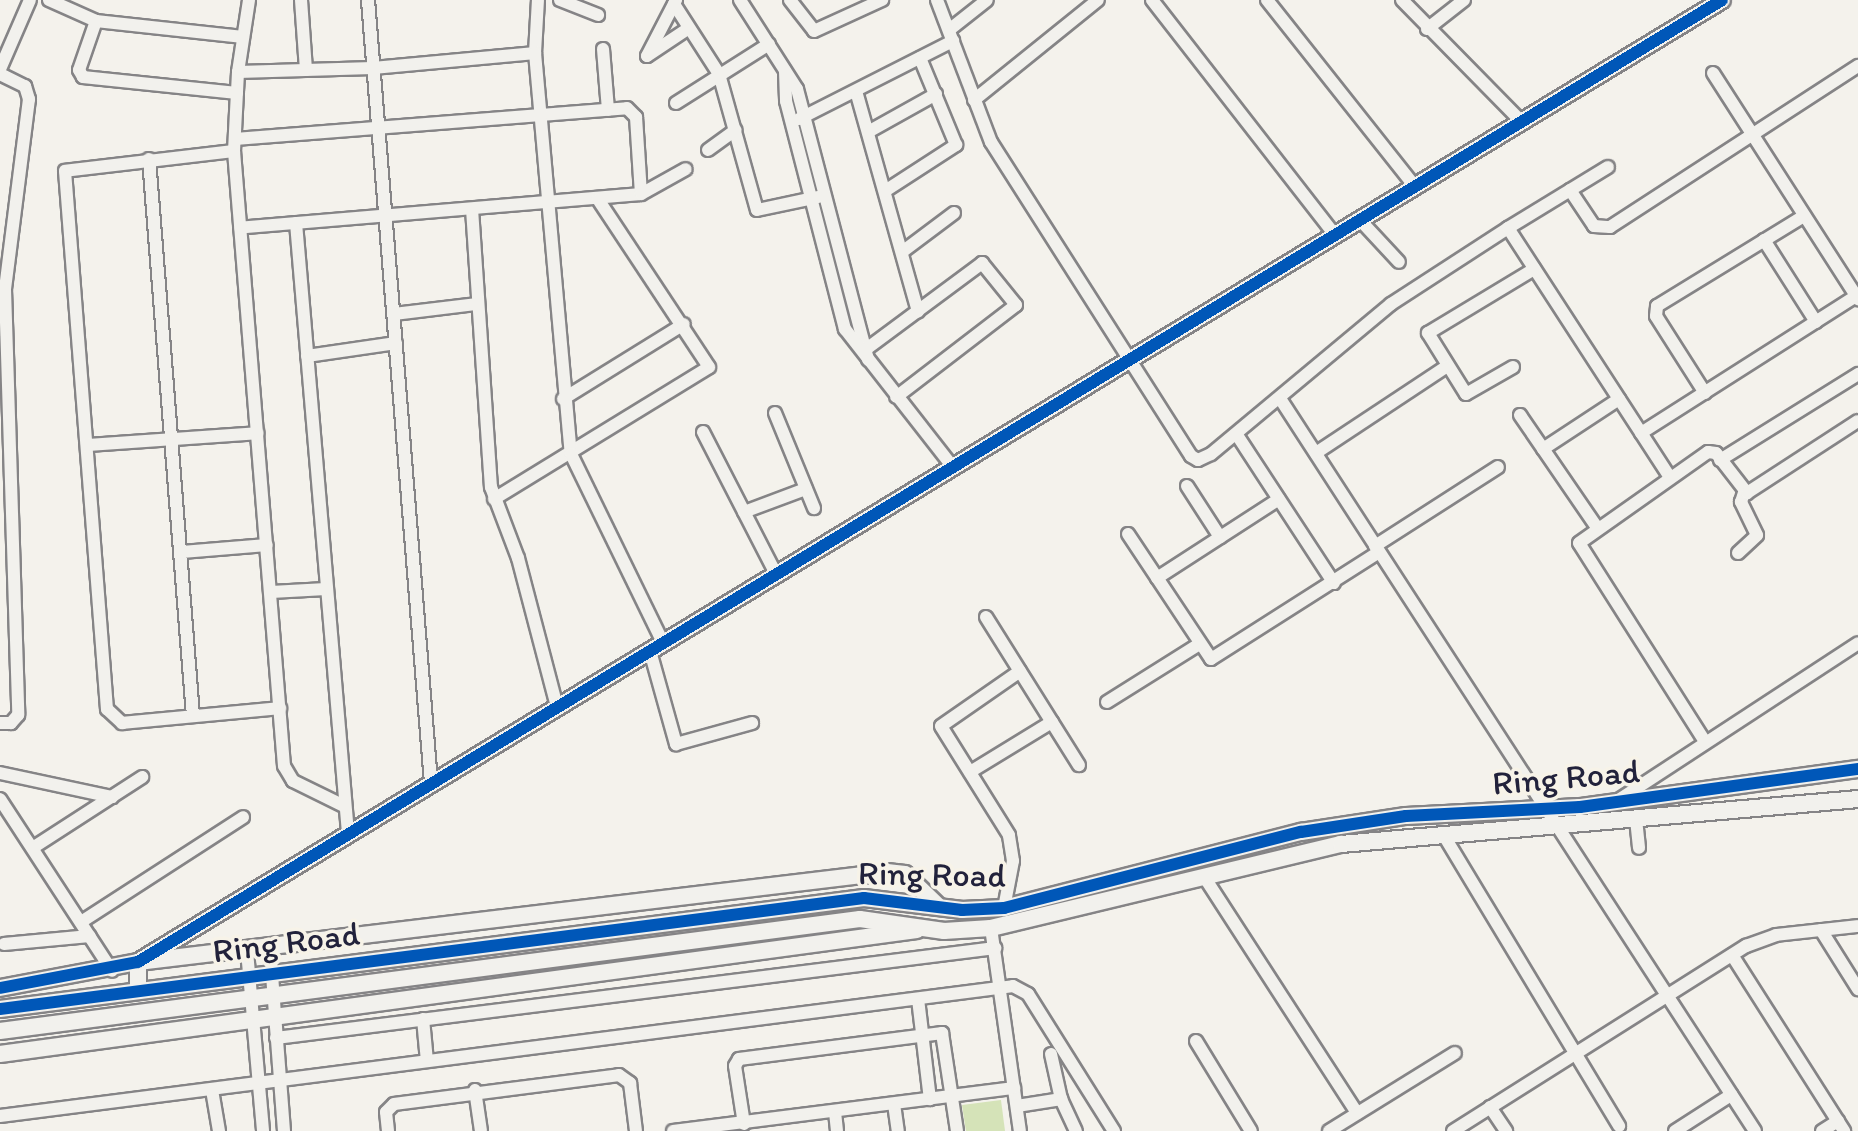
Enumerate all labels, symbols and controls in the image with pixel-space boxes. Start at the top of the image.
street label: Ring Road [1491,750,1641,804]
street label: Ring Road [858,852,1006,896]
street label: Ring Road [211,913,361,971]

